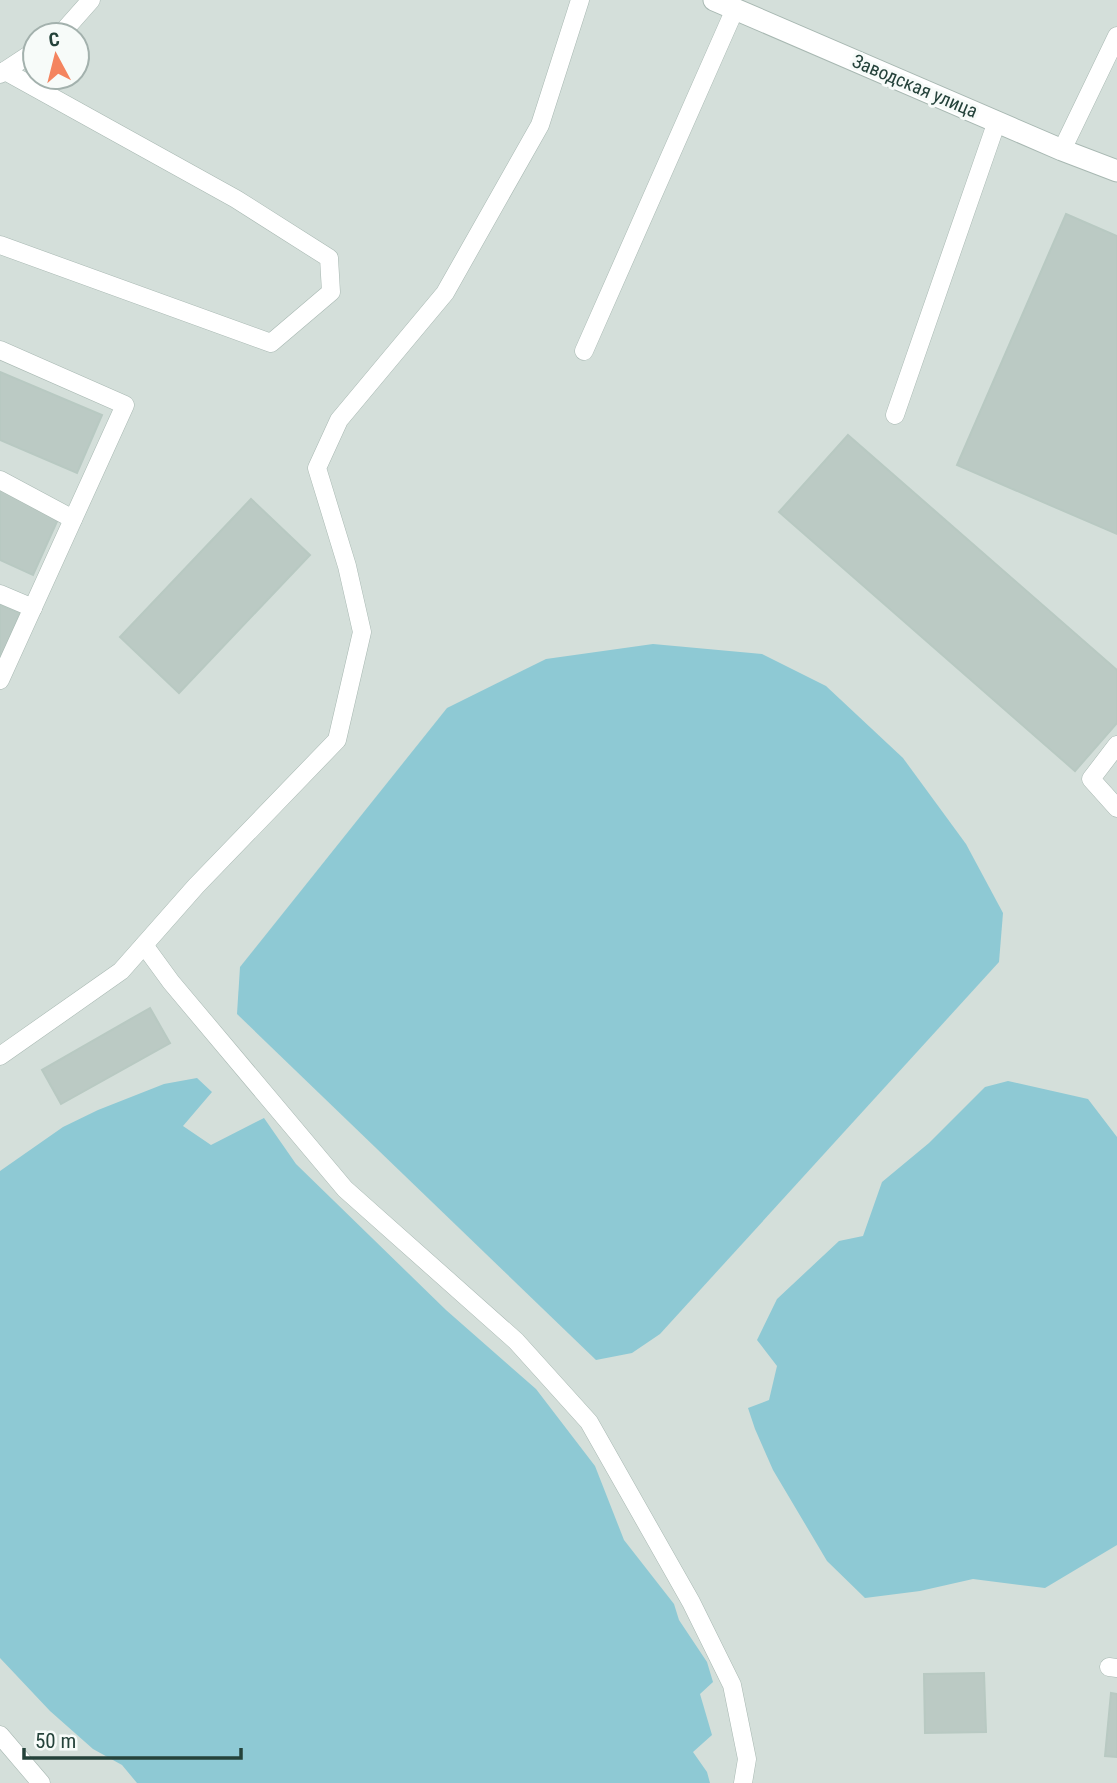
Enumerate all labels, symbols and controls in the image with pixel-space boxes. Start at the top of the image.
north arrow [21,21,91,91]
text: С [47,28,61,52]
street label: Заводская улица [849,49,981,123]
scale bar [24,1716,242,1760]
text: 50 m [35,1729,76,1753]

